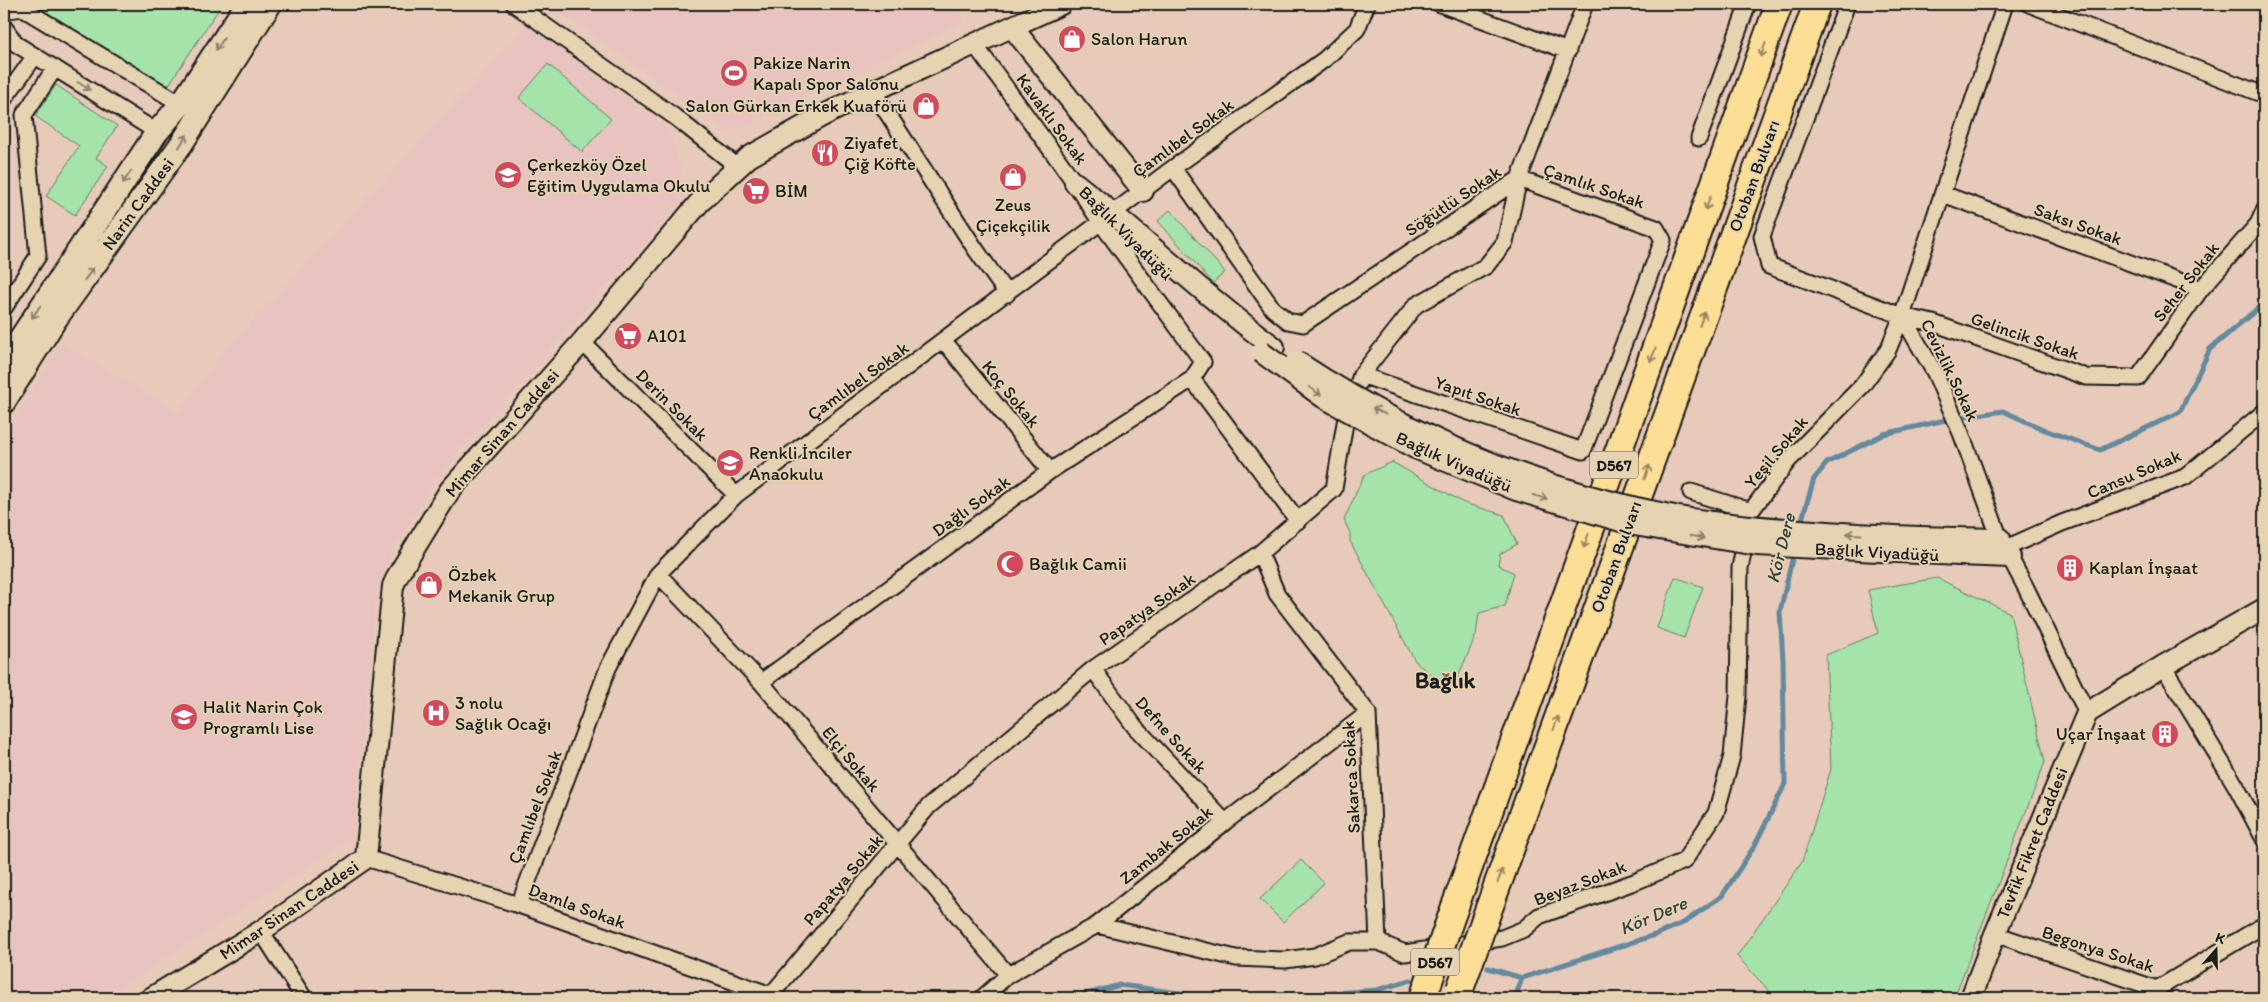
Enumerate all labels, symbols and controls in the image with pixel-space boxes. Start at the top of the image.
shop icon: Salon Harun [1057,24,1087,54]
place label: Salon Harun [1091,28,1187,50]
one-way arrow [215,37,225,51]
one-way arrow [1758,41,1767,57]
place label: Pakize Narin Kapalı Spor Salonu [753,52,899,95]
sports icon: Pakize Narin Kapalı Spor Salonu [719,58,749,88]
street label: Kavaklı Sokak [1011,69,1093,169]
one-way arrow [77,82,91,92]
shop icon: Salon Gürkan Erkek Kuaförü [911,91,941,121]
street label: Çamlıbel Sokak [1128,93,1239,182]
place label: Salon Gürkan Erkek Kuaförü [686,95,907,117]
street label: Otoban Bulvarı [1724,117,1784,235]
place label: Ziyafet Çiğ Köfte [844,132,916,175]
one-way arrow [177,134,188,148]
restaurant icon: Ziyafet Çiğ Köfte [810,138,840,168]
street label: Narin Caddesi [97,154,179,254]
place label: Çerkezköy Özel Eğitim Uygulama Okulu [527,154,710,197]
street label: Çamlık Sokak [1540,158,1648,214]
school or university icon: Çerkezköy Özel Eğitim Uygulama Okulu [493,160,523,190]
street label: Söğütlü Sokak [1401,160,1506,241]
shop icon: Zeus Çiçekçilik [998,162,1028,192]
one-way arrow [121,170,132,184]
supermarket icon: BİM [741,176,771,206]
place label: BİM [775,180,808,202]
street label: Bağlık Viyadüğü [1074,181,1178,285]
place label: Zeus Çiçekçilik [976,194,1051,237]
one-way arrow [1703,194,1712,210]
street label: Saksı Sokak [2031,198,2125,250]
street label: Seher Sokak [2148,237,2224,326]
one-way arrow [83,267,94,281]
one-way arrow [31,305,41,319]
street label: Gelincik Sokak [1968,307,2083,365]
one-way arrow [1698,312,1707,327]
street label: Cevizlik Sokak [1916,315,1985,425]
supermarket icon: A101 [613,321,643,351]
place label: A101 [647,325,686,347]
street label: Çamlıbel Sokak [803,336,914,425]
one-way arrow [1648,347,1657,363]
street label: Koç Sokak [977,356,1045,432]
street label: Mimar Sinan Caddesi [440,364,564,502]
street label: Derin Sokak [631,364,713,446]
street label: Yapıt Sokak [1432,371,1525,421]
one-way arrow [1308,386,1322,396]
one-way arrow [1371,406,1386,416]
street label: Yeşil Sokak [1739,411,1813,493]
street label: Bağlık Viyadüğü [1393,427,1515,497]
place label: Renkli İnciler Anaokulu [749,442,853,485]
street label: Cansu Sokak [2084,444,2185,504]
school or university icon: Renkli İnciler Anaokulu [715,448,745,478]
road number: D567 [1590,452,1638,478]
one-way arrow [1643,464,1652,480]
street label: Dağlı Sokak [928,470,1014,542]
one-way arrow [1532,493,1548,503]
street label: Otoban Bulvarı [1586,498,1646,616]
water label: Kör Dere [1761,510,1800,585]
one-way arrow [1846,530,1862,539]
one-way arrow [1689,532,1705,542]
one-way arrow [1581,533,1590,549]
street label: Bağlık Viyadüğü [1814,538,1940,566]
mosque icon: Bağlık Camii [995,549,1025,579]
place label: Bağlık Camii [1029,553,1127,575]
building icon: Kaplan İnşaat [2055,553,2085,583]
place label: Kaplan İnşaat [2089,557,2198,579]
place label: Özbek Mekanik Grup [448,564,555,607]
street label: Papatya Sokak [1094,568,1200,650]
shop icon: Özbek Mekanik Grup [414,570,444,600]
district label: Bağlık [1415,667,1476,694]
place label: 3 nolu Sağlık Ocağı [455,692,551,735]
street label: Defne Sokak [1130,692,1212,779]
place label: Halit Narin Çok Programlı Lise [203,696,323,739]
hospital icon: 3 nolu Sağlık Ocağı [421,698,451,728]
school or university icon: Halit Narin Çok Programlı Lise [169,702,199,732]
one-way arrow [1552,716,1561,731]
building icon: Uçar İnşaat [2150,719,2180,749]
street label: Sakarca Sokak [1337,720,1365,834]
street label: Elçi Sokak [817,722,885,797]
place label: Uçar İnşaat [2056,723,2146,745]
street label: Çamlıbel Sokak [503,746,567,867]
street label: Tevfik Fikret Caddesi [1992,764,2072,922]
street label: Zambak Sokak [1115,801,1217,889]
street label: Papatya Sokak [798,830,888,930]
street label: Mimar Sinan Caddesi [215,855,363,965]
street label: Beyaz Sokak [1531,855,1630,911]
one-way arrow [1496,869,1505,884]
street label: Damla Sokak [525,878,629,934]
water label: Kör Dere [1616,891,1691,940]
street label: Begonya Sokak [2039,920,2157,978]
north arrow [2190,924,2240,974]
text: K [2213,929,2228,948]
road number: D567 [1411,949,1459,976]

